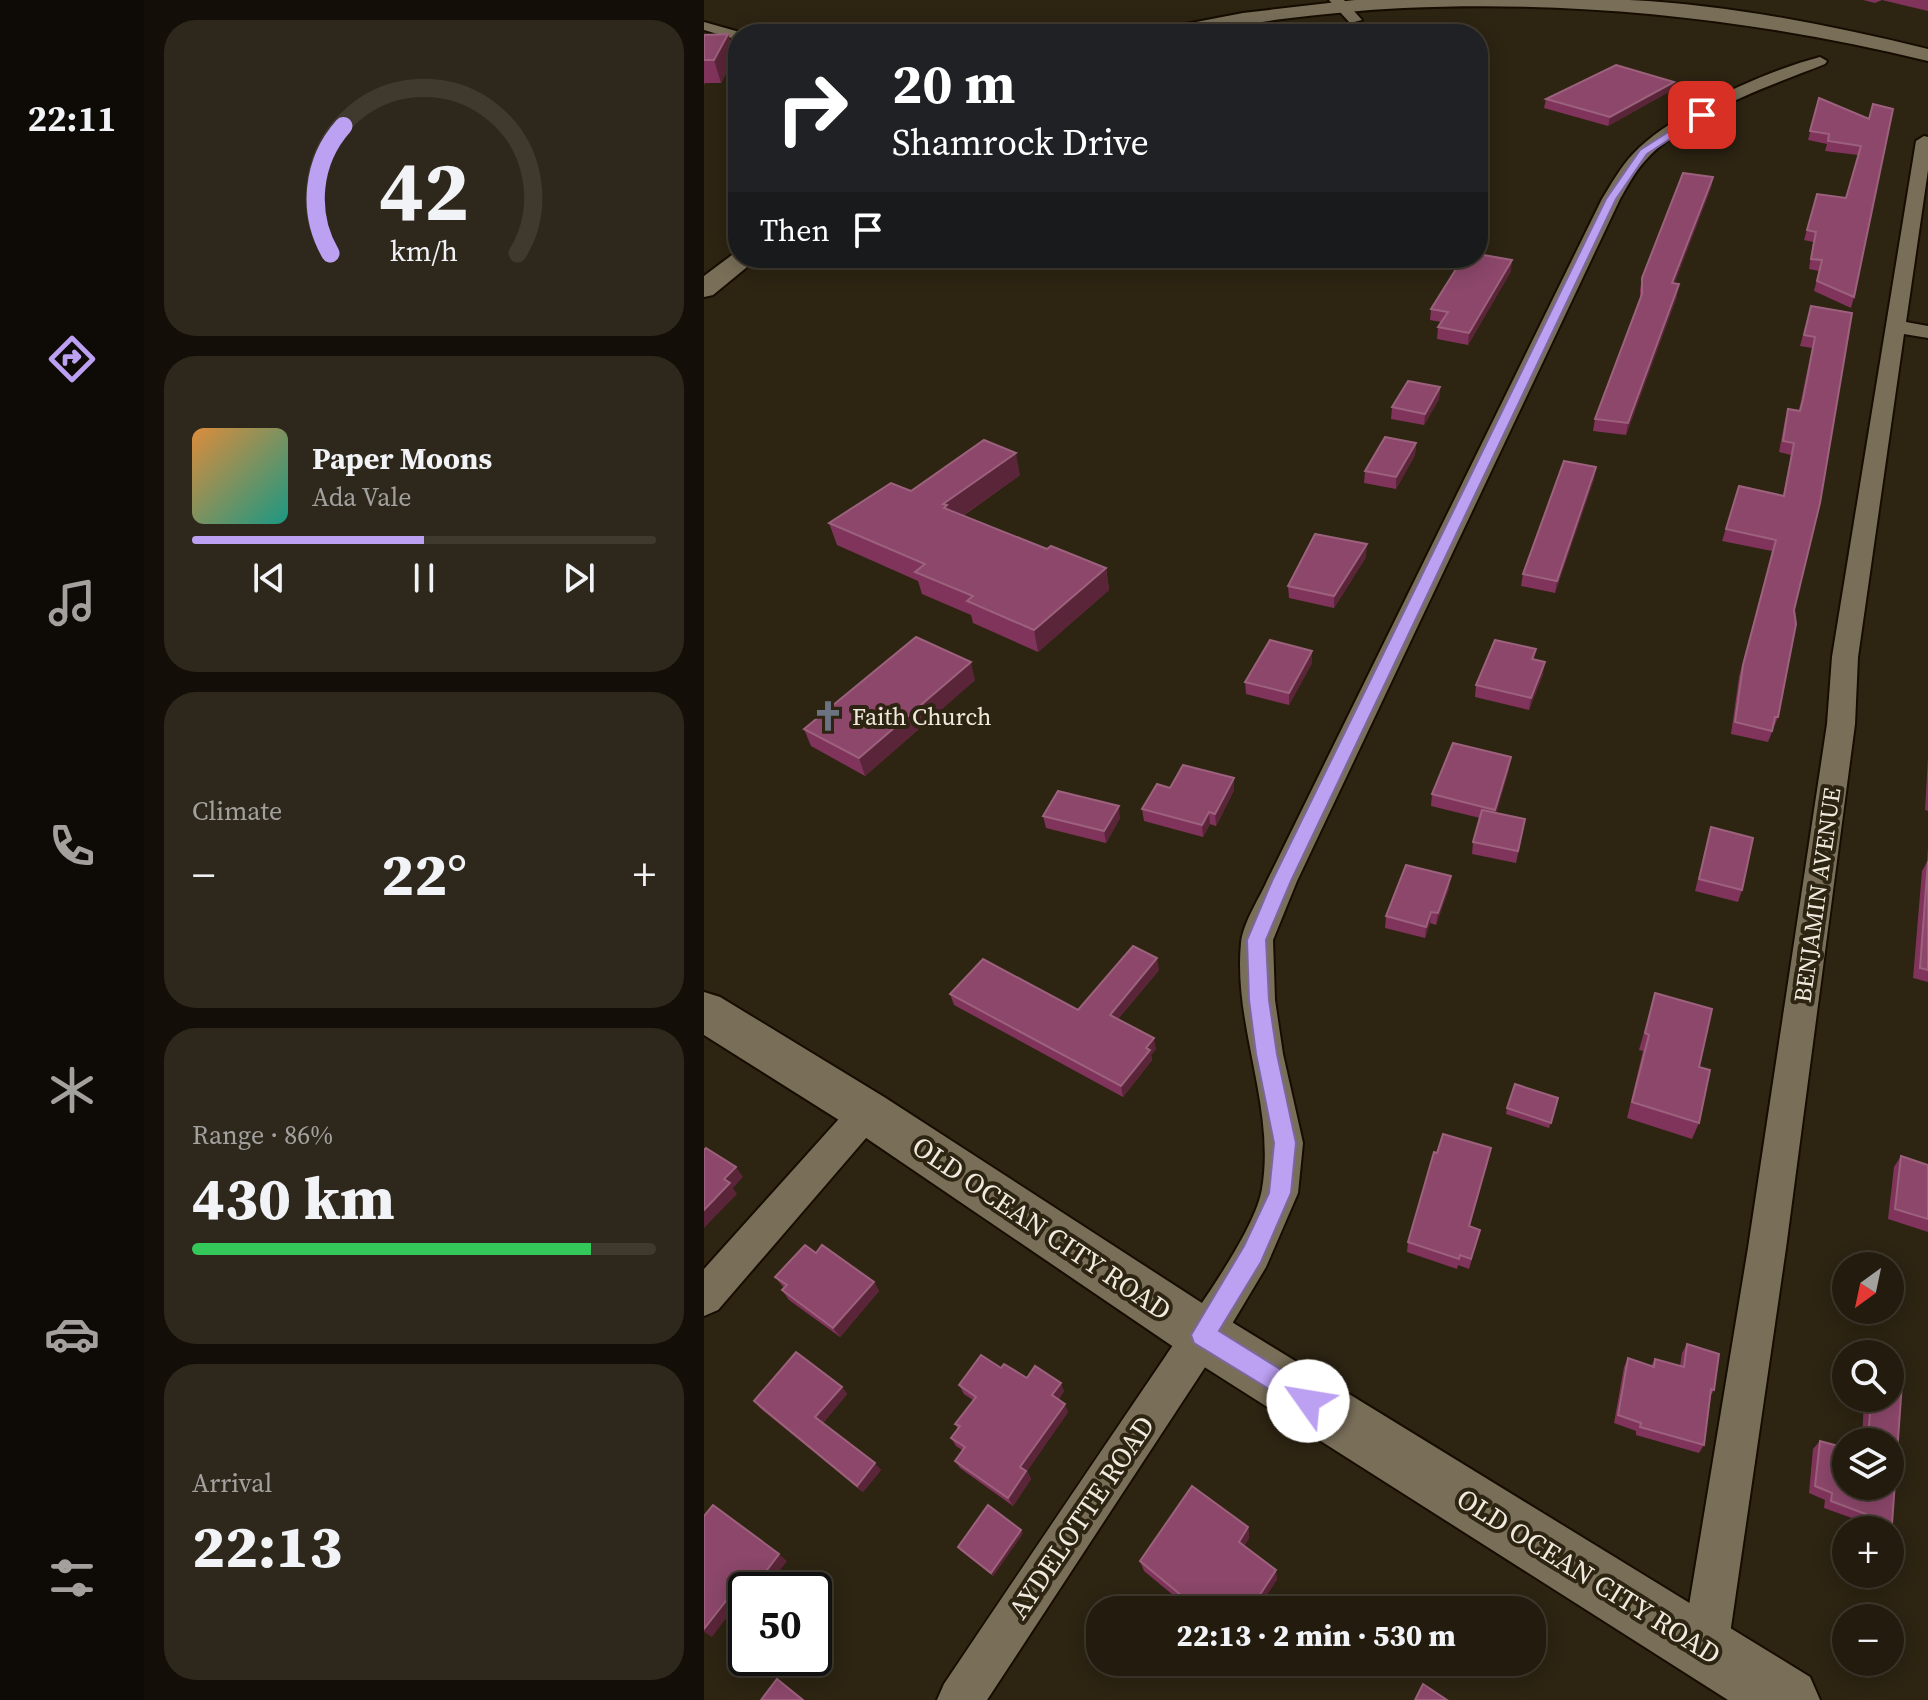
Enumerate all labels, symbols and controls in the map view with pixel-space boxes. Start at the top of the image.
text: 20 m [892,45,1015,122]
icon: right [760,56,864,160]
pin [1668,81,1736,149]
icon: arrive [1680,93,1724,137]
text: 22:11 [28,94,116,143]
text: Shamrock Drive [892,118,1149,167]
text: 42 [379,134,469,248]
icon: arrive [846,208,890,252]
text: Then [760,210,830,251]
text: km/h [390,231,458,271]
icon: directions [44,331,100,387]
text: Paper Moons [312,438,492,479]
text: Ada Vale [312,479,411,515]
icon: previous [247,556,291,600]
icon: pause [402,556,446,600]
icon: next [557,556,601,600]
icon: music [44,575,100,631]
church icon: Faith Church [811,699,845,733]
place label: Faith Church [852,700,991,733]
street label: BENJAMIN AVENUE [1786,785,1848,1005]
text: Climate [192,793,282,829]
icon: phone [44,818,100,874]
text: 22° [381,833,467,915]
text: − [192,844,215,905]
text: + [633,844,656,905]
icon: climate [44,1062,100,1118]
text: Range · 86% [192,1117,333,1153]
street label: OLD OCEAN CITY ROAD [905,1127,1179,1329]
text: 430 km [192,1157,395,1239]
north arrow [1832,1252,1904,1324]
map controls [1832,1252,1904,1676]
icon: car [44,1306,100,1362]
button: search [1832,1340,1904,1412]
position arrow [1266,1359,1350,1443]
street label: AYDELOTTE ROAD [999,1408,1163,1626]
button: layers [1832,1428,1904,1500]
text: Arrival [192,1465,272,1501]
street label: OLD OCEAN CITY ROAD [1450,1479,1728,1673]
text: 22:13 [192,1505,342,1587]
button: + [1832,1516,1904,1588]
icon: filters [44,1550,100,1606]
speed limit sign: 50 [728,1572,832,1676]
button: − [1832,1604,1904,1676]
text: 22:13 · 2 min · 530 m [1176,1615,1456,1656]

